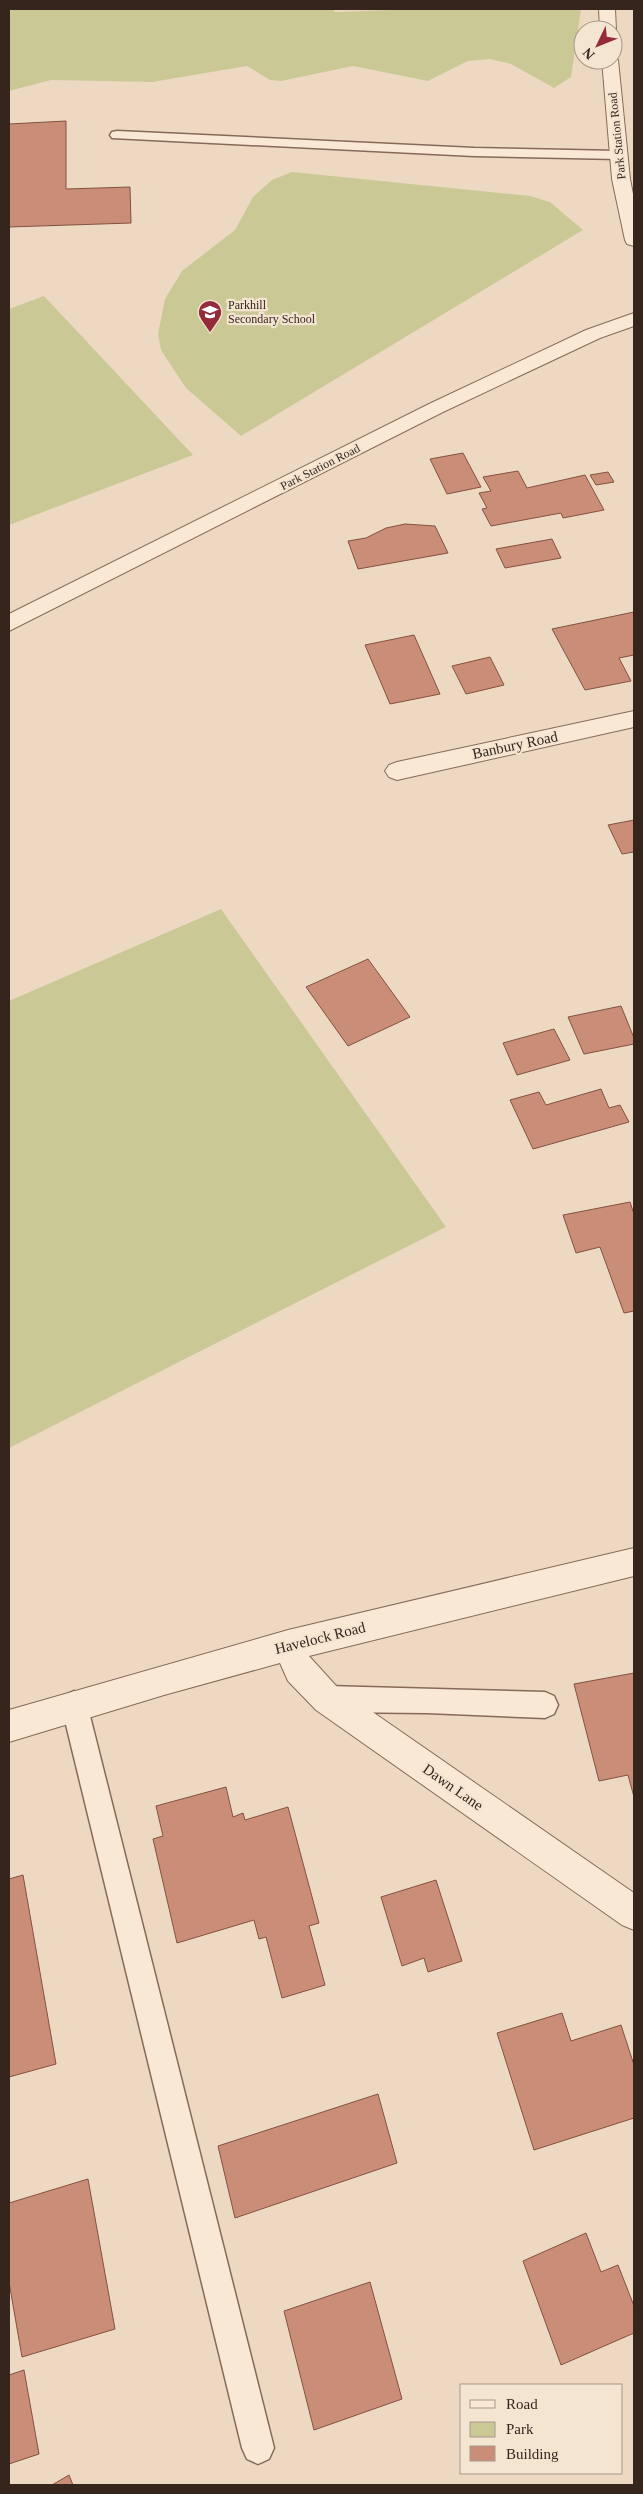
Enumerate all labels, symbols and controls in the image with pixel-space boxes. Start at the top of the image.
north arrow [573,20,623,70]
text: N [580,45,598,62]
street label: Park Station Road [605,92,629,180]
place label: Parkhill Secondary School [228,298,316,326]
school or university icon: Parkhill Secondary School [197,299,223,333]
street label: Park Station Road [278,441,362,493]
street label: Banbury Road [471,728,560,762]
street label: Havelock Road [273,1619,367,1657]
street label: Dawn Lane [420,1760,486,1814]
legend [460,2384,623,2474]
text: Road [506,2396,538,2412]
text: Park [506,2421,534,2437]
text: Building [506,2446,559,2462]

